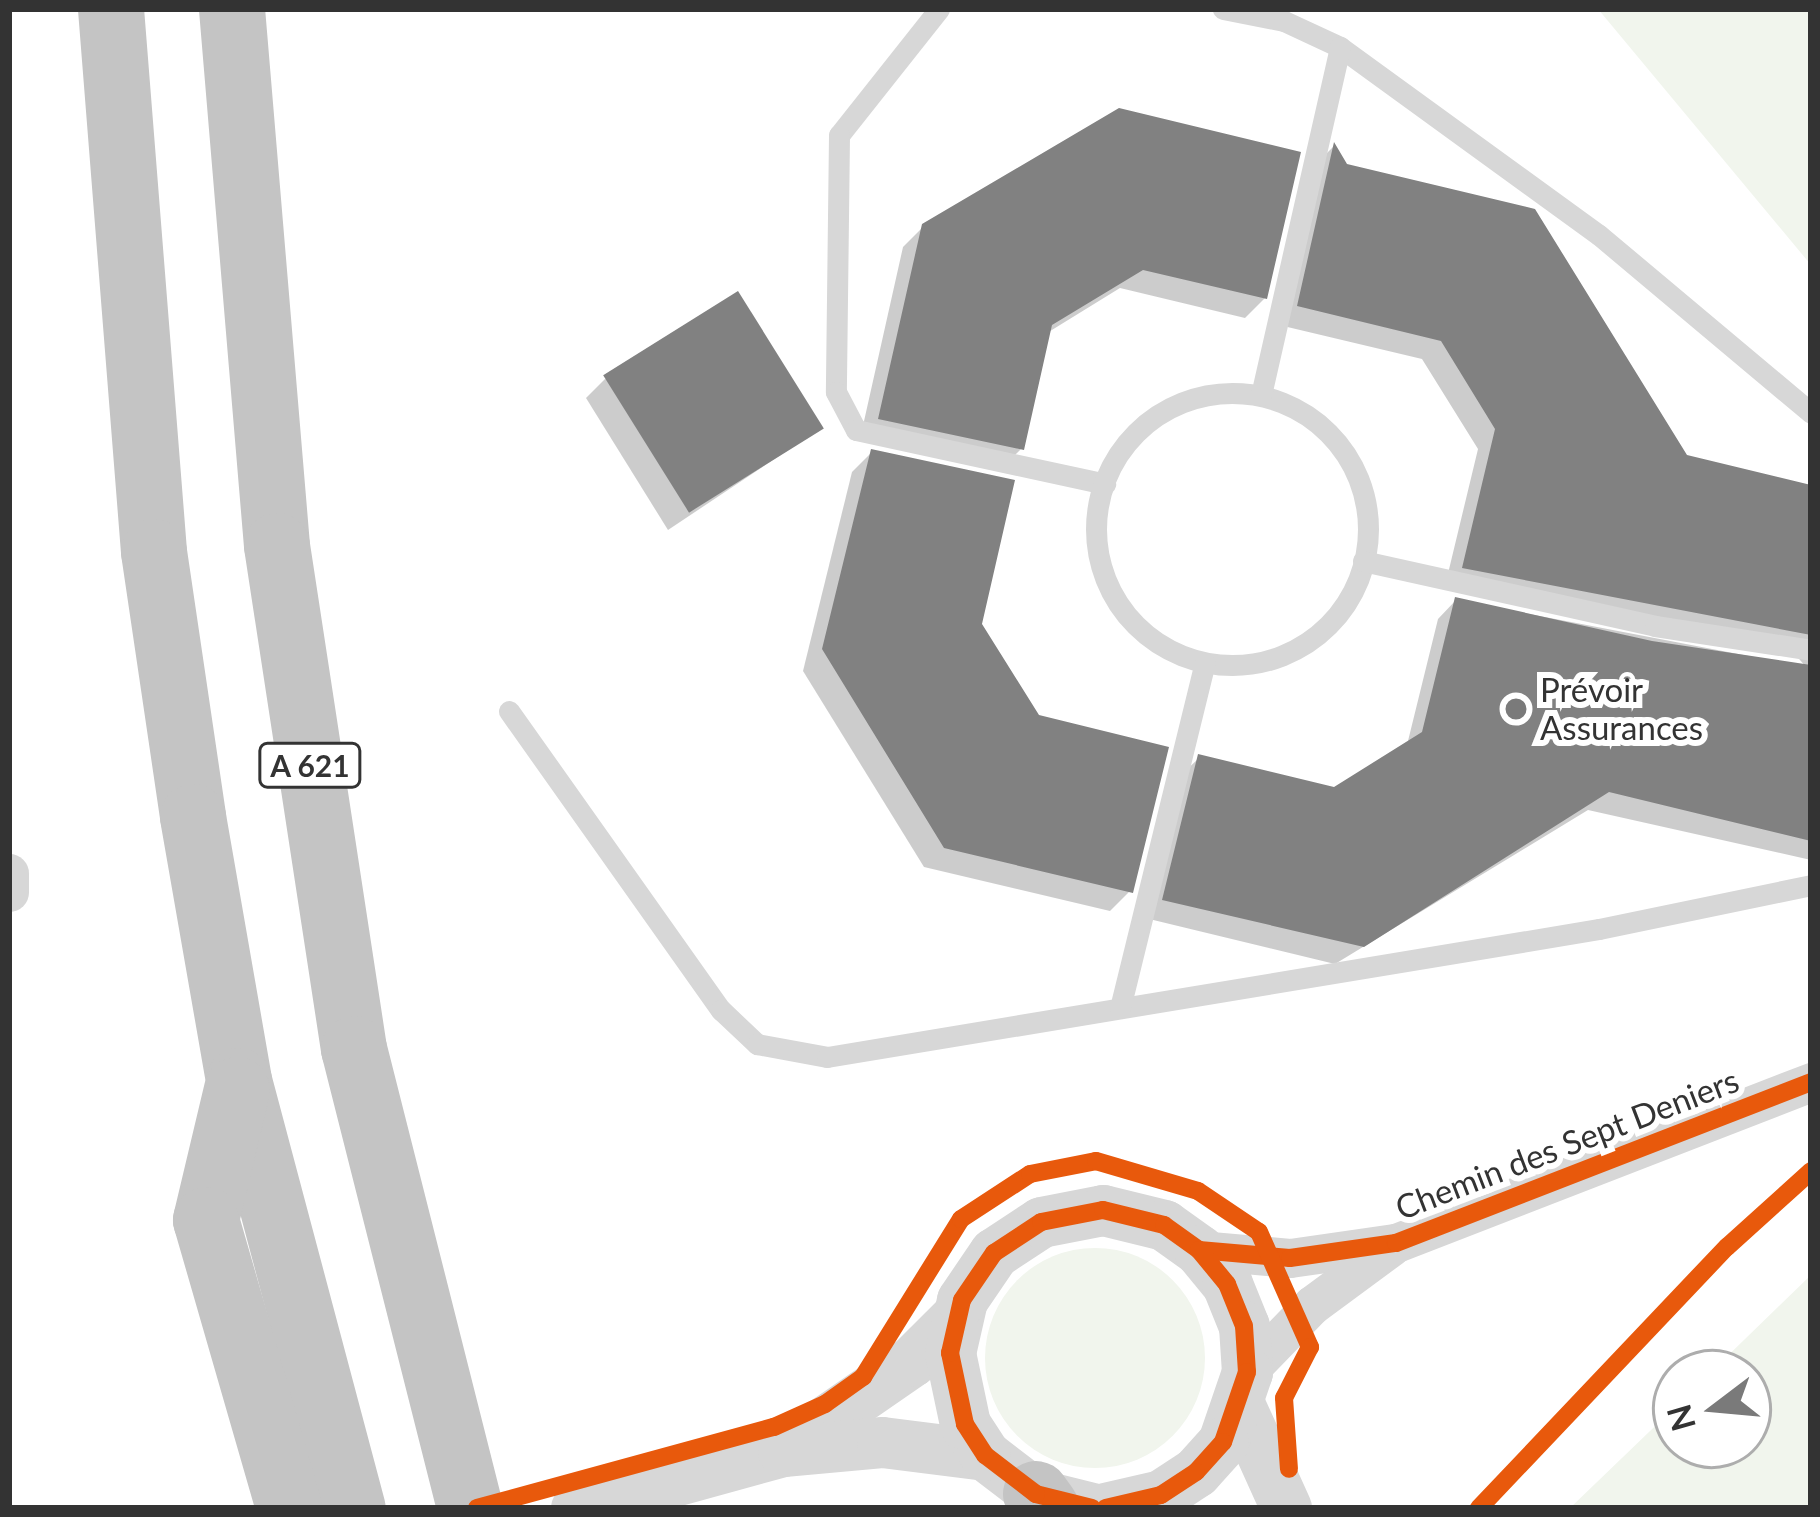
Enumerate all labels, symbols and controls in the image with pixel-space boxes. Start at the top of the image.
place label: Prévoir Assurances [1540,670,1703,748]
marker: Prévoir Assurances [1503,696,1529,722]
road number: A 621 [256,741,364,789]
street label: Chemin des Sept Deniers [1390,1060,1744,1228]
north arrow [1652,1349,1772,1469]
text: N [1658,1400,1703,1436]

